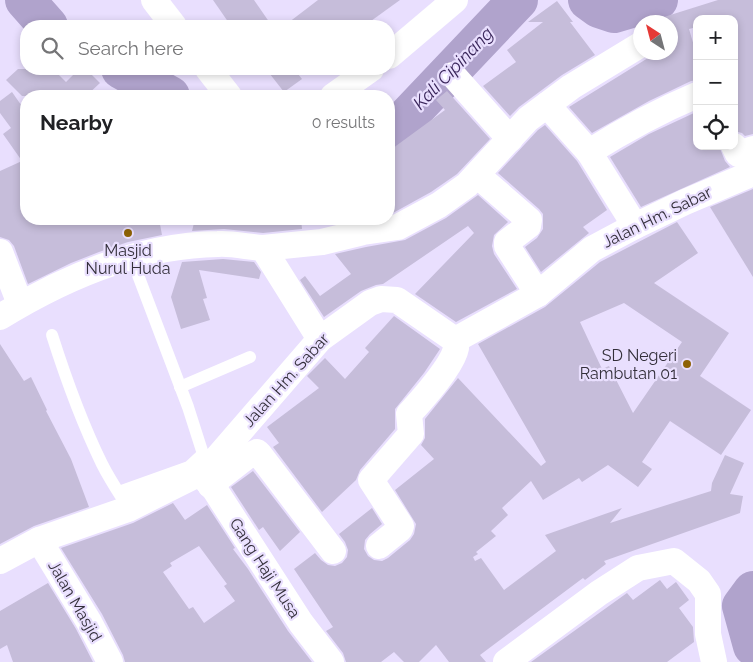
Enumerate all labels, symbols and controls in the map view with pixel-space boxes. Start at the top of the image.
north arrow [633,15,678,60]
map controls [693,15,738,150]
button: + [693,15,738,60]
search box [20,20,395,75]
water label: Kali Cipinang [409,22,498,113]
icon: search [38,34,66,62]
text: Search here [78,37,184,59]
button: − [693,60,738,105]
button: locate [693,105,738,150]
text: Nearby [40,110,113,135]
text: 0 results [312,113,375,132]
street label: Jalan Hm. Sabar [599,182,715,252]
marker: Masjid Nurul Huda [122,227,134,239]
place label: Masjid Nurul Huda [86,241,170,278]
street label: Jalan Hm. Sabar [239,329,333,431]
place label: SD Negeri Rambutan 01 [580,346,677,383]
marker: SD Negeri Rambutan 01 [681,358,693,370]
street label: Gang Haji Musa [226,515,304,621]
street label: Jalan Masjid [44,557,106,645]

